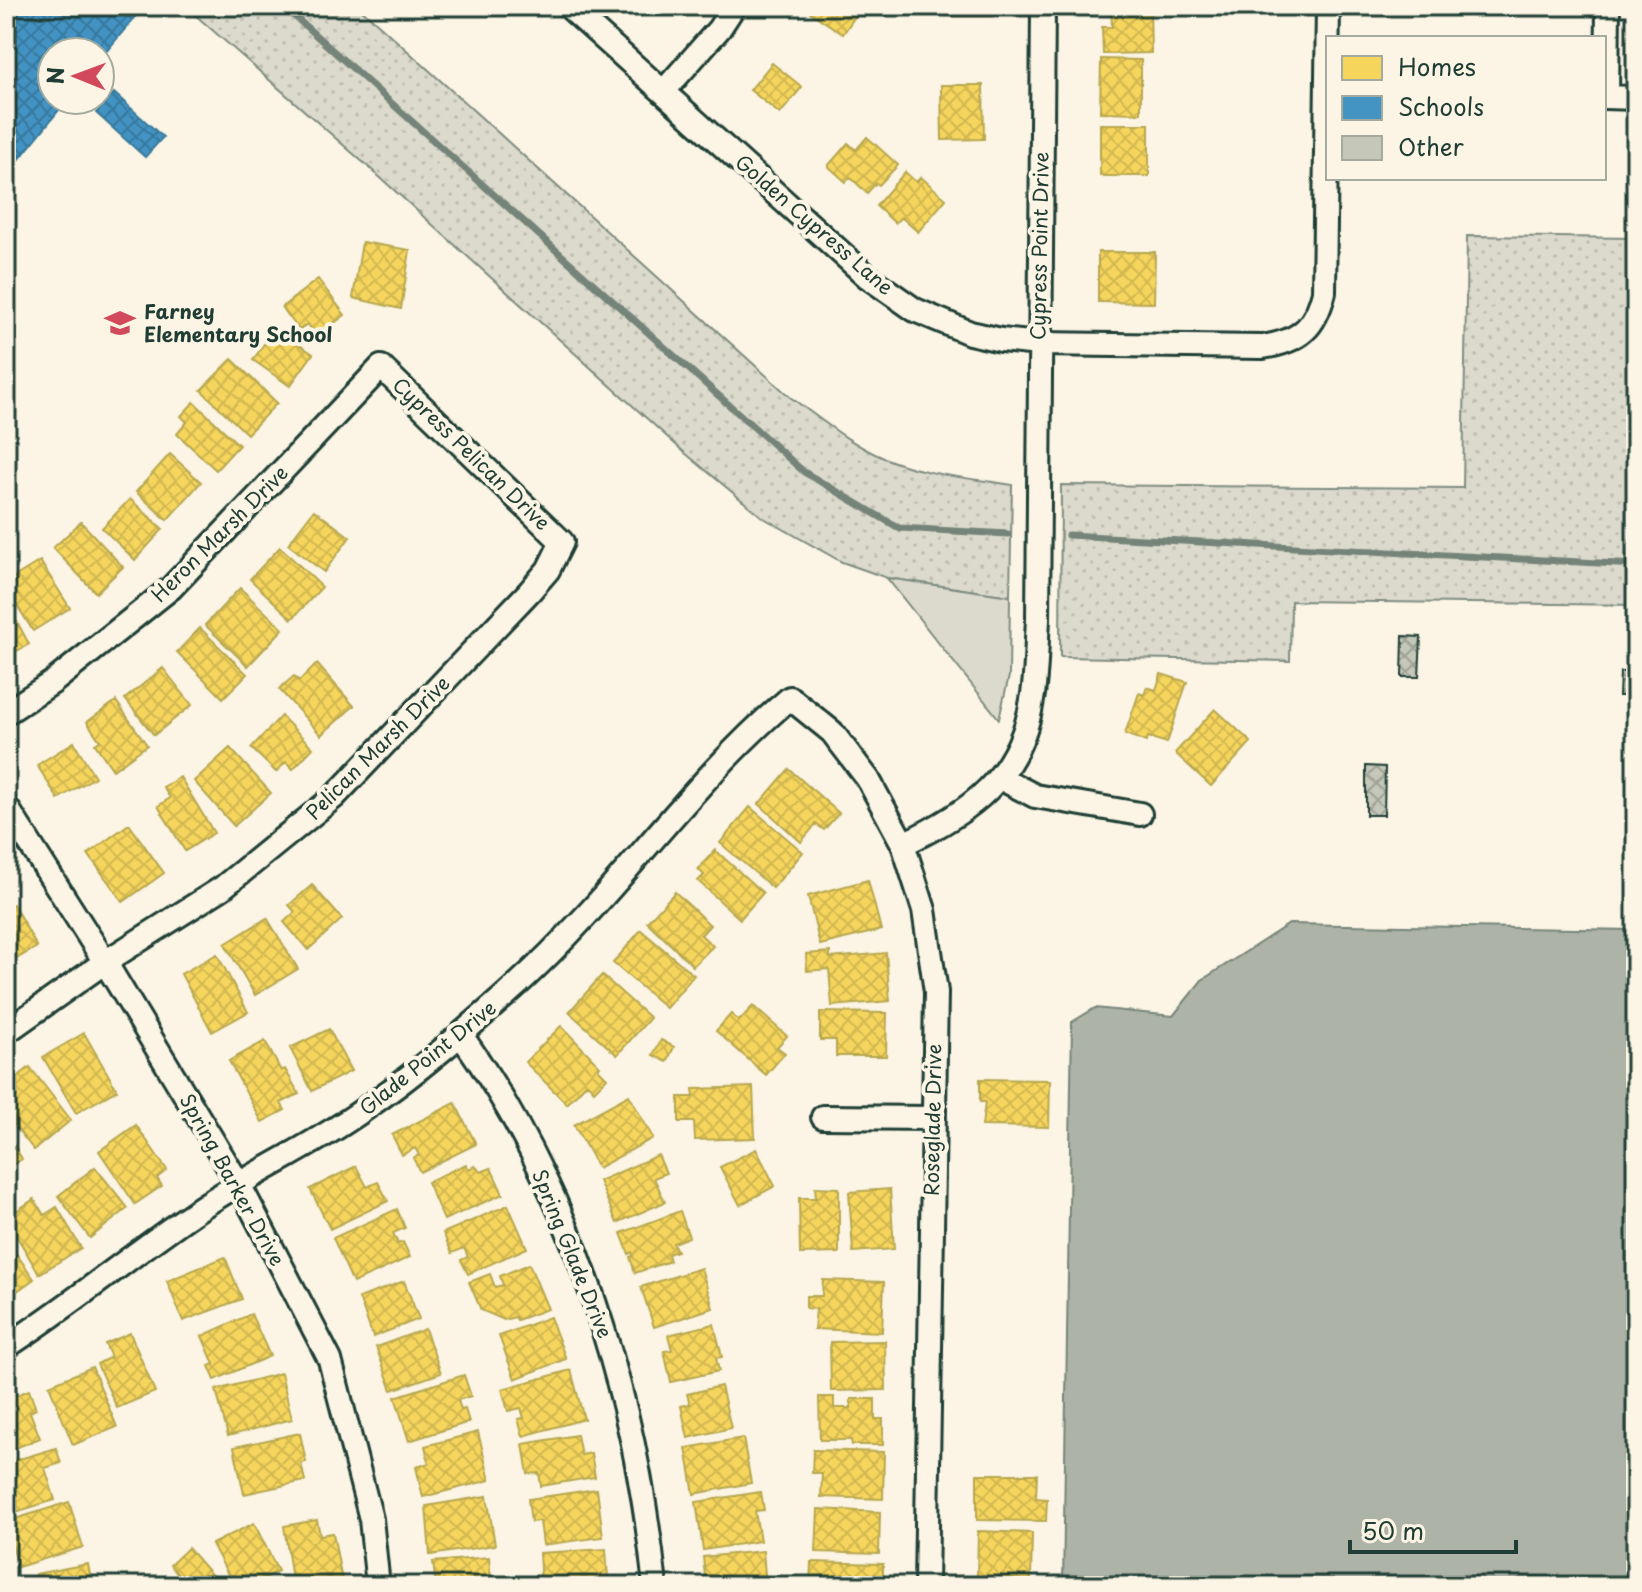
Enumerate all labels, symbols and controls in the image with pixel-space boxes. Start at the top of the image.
north arrow [36,36,116,116]
legend [1326,36,1606,180]
text: Homes [1398,48,1476,84]
text: N [38,67,71,85]
text: Schools [1398,88,1484,124]
text: Other [1398,128,1465,164]
street label: Golden Cypress Lane [729,147,900,302]
street label: Cypress Point Drive [1022,151,1056,340]
place label: Farney Elementary School [144,296,332,349]
school or university icon: Farney Elementary School [103,306,137,340]
street label: Cypress Pelican Drive [386,370,557,537]
street label: Heron Marsh Drive [144,458,295,609]
street label: Pelican Marsh Drive [298,668,456,826]
street label: Glade Point Drive [353,993,502,1122]
street label: Roseglade Drive [916,1044,948,1196]
street label: Spring Barker Drive [173,1088,293,1271]
street label: Spring Glade Drive [525,1165,621,1343]
scale bar [1350,1504,1516,1554]
text: 50 m [1362,1512,1424,1548]

